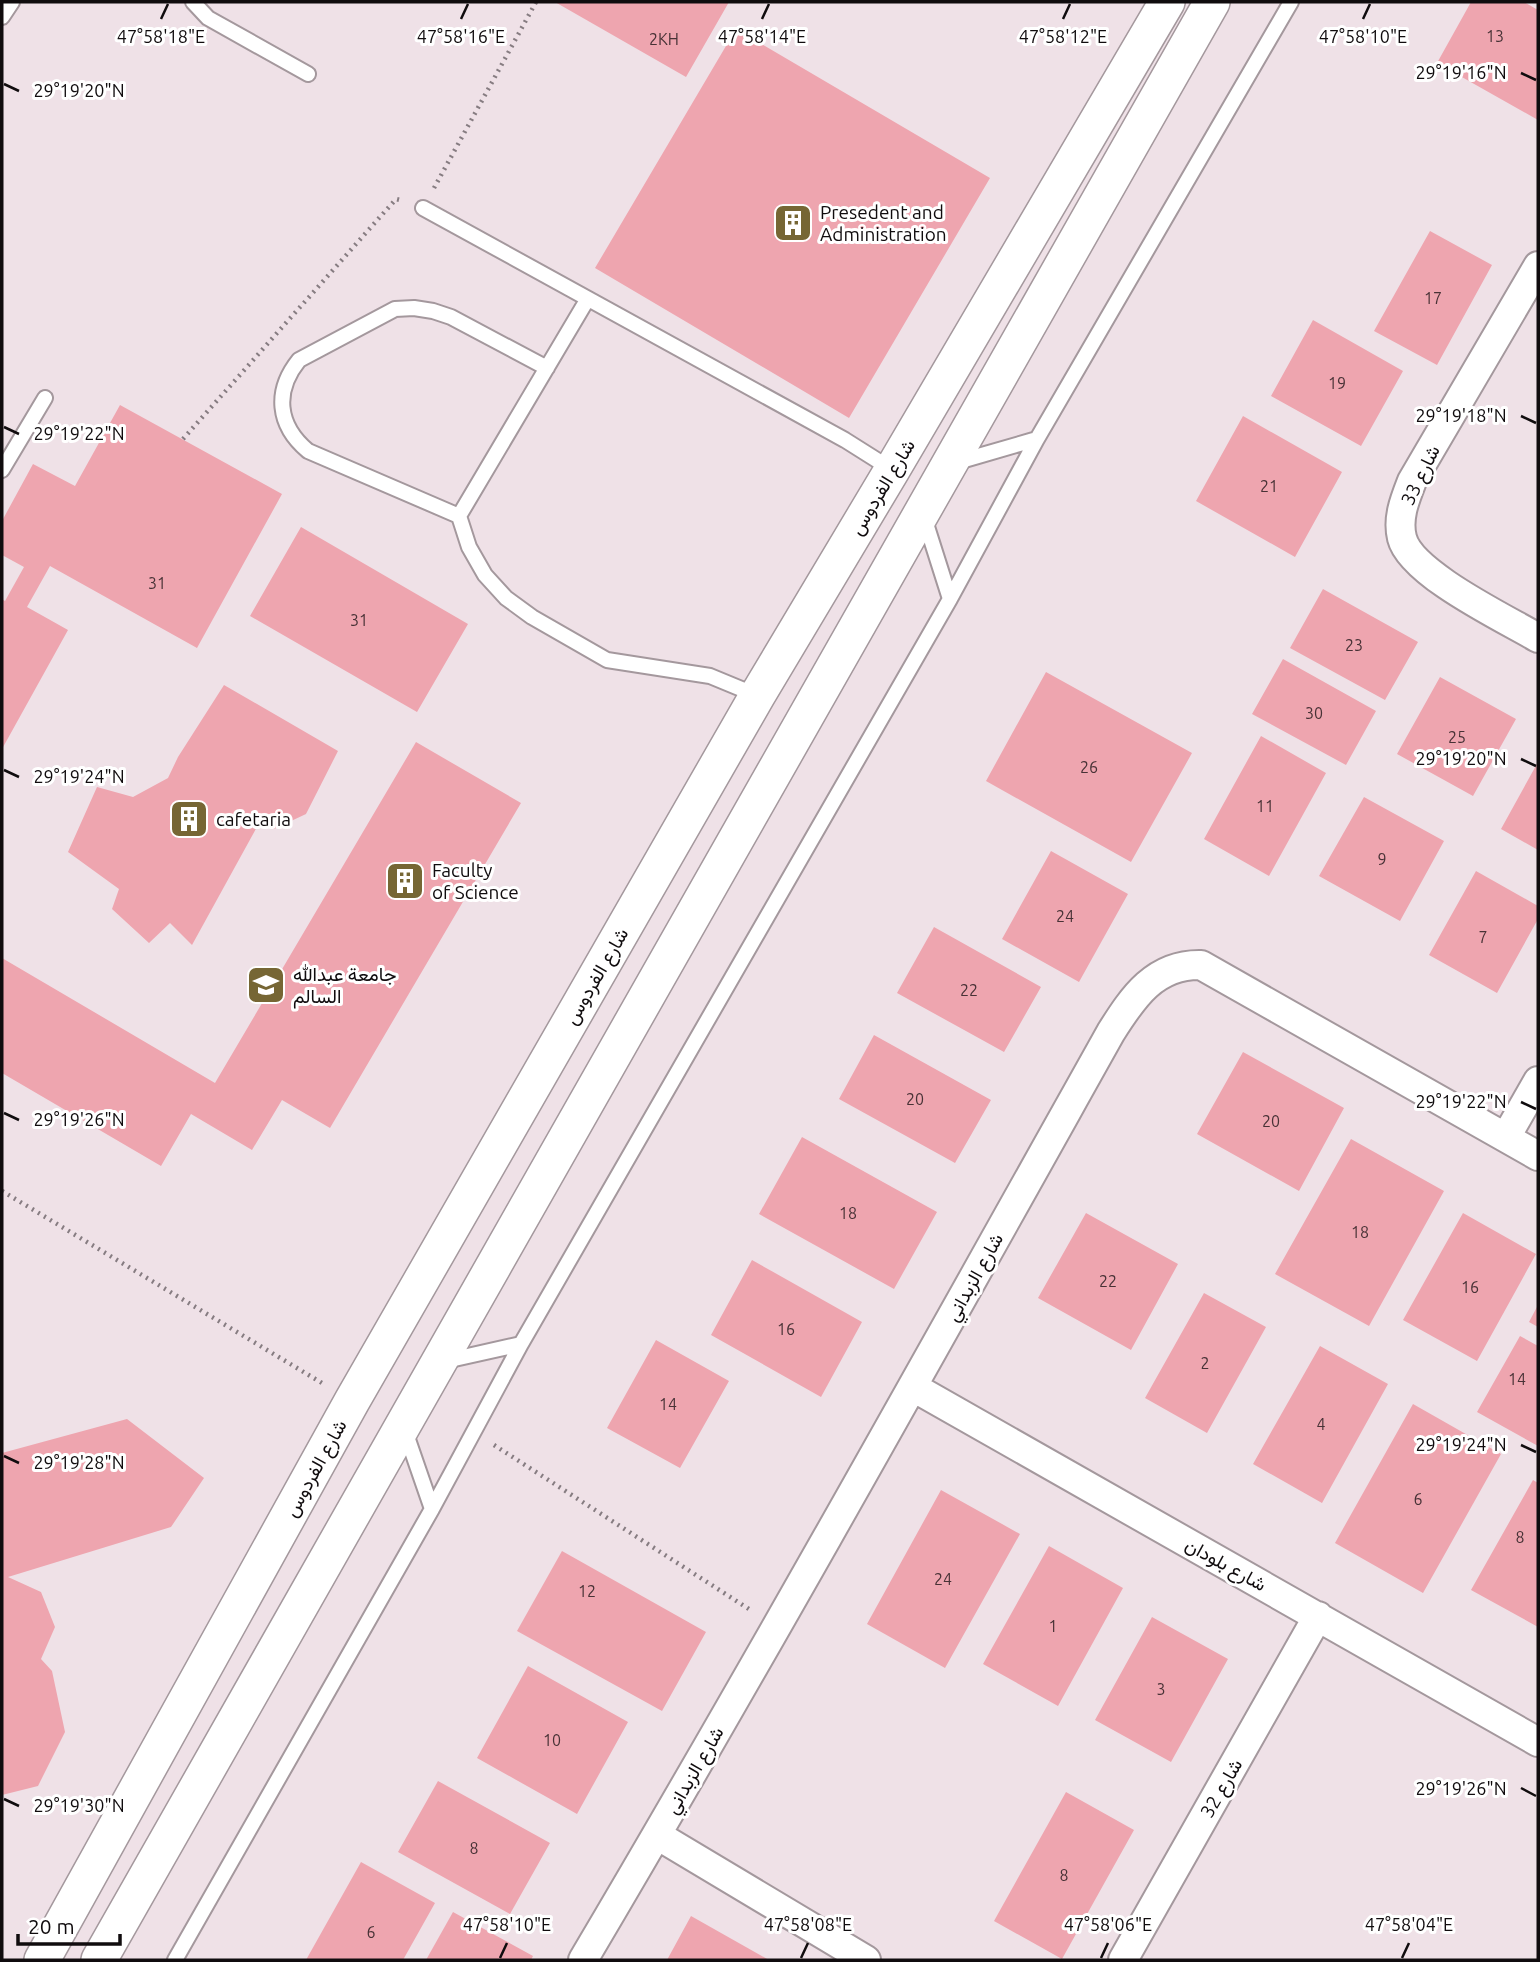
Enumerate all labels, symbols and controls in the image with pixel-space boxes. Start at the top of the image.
text: 47°58'18"E [117,26,205,46]
text: 47°58'16"E [417,26,505,46]
text: 47°58'14"E [718,26,806,46]
text: 47°58'12"E [1019,26,1107,46]
text: 47°58'10"E [1319,26,1407,46]
house number: 13 [1486,27,1504,45]
house number: 2KH [649,30,679,48]
text: 29°19'16"N [1415,62,1507,82]
text: 29°19'20"N [33,80,125,100]
place label: Presedent and Administration [820,201,947,245]
building icon: Presedent and Administration [772,202,814,244]
house number: 17 [1424,289,1442,307]
house number: 19 [1328,374,1346,392]
text: 29°19'18"N [1415,405,1507,425]
text: 29°19'22"N [33,423,125,443]
street label: شارع الفردوس [845,435,921,540]
street label: شارع 33 [1396,441,1446,509]
house number: 21 [1260,477,1278,495]
house number: 31 [148,574,166,592]
house number: 31 [350,611,368,629]
house number: 23 [1345,636,1363,654]
house number: 30 [1305,704,1323,722]
house number: 25 [1448,728,1466,746]
text: 29°19'20"N [1415,748,1507,768]
house number: 26 [1080,758,1098,776]
text: 29°19'24"N [33,766,125,786]
house number: 11 [1256,797,1274,815]
building icon: cafetaria [168,798,210,840]
place label: cafetaria [216,808,291,830]
house number: 9 [1377,850,1387,868]
place label: Faculty of Science [432,859,519,903]
building icon: Faculty of Science [384,860,426,902]
house number: 24 [1056,907,1074,925]
street label: شارع الفردوس [560,924,634,1029]
house number: 7 [1478,928,1488,946]
place label: جامعة عبدالله السالم [293,963,396,1009]
school or university icon: جامعة عبدالله السالم [245,964,287,1006]
house number: 22 [960,981,978,999]
house number: 20 [906,1090,924,1108]
text: 29°19'22"N [1415,1091,1507,1111]
text: 29°19'26"N [33,1109,125,1129]
house number: 20 [1262,1112,1280,1130]
house number: 18 [839,1204,857,1222]
house number: 18 [1351,1223,1369,1241]
street label: شارع الزبداني [941,1229,1012,1327]
house number: 22 [1099,1272,1117,1290]
house number: 16 [1461,1278,1479,1296]
house number: 16 [777,1320,795,1338]
house number: 2 [1200,1354,1210,1372]
house number: 14 [1508,1370,1526,1388]
house number: 14 [659,1395,677,1413]
house number: 4 [1316,1415,1326,1433]
street label: شارع الفردوس [279,1416,352,1521]
text: 29°19'24"N [1415,1434,1507,1454]
text: 29°19'28"N [33,1452,125,1472]
house number: 6 [1413,1490,1423,1508]
house number: 8 [1515,1528,1525,1546]
street label: شارع بلودان [1181,1533,1270,1597]
house number: 24 [934,1570,952,1588]
house number: 12 [578,1582,596,1600]
house number: 1 [1048,1617,1058,1635]
house number: 3 [1156,1680,1166,1698]
street label: شارع الزبداني [660,1722,732,1820]
house number: 10 [543,1731,561,1749]
street label: شارع 32 [1195,1755,1248,1822]
text: 29°19'26"N [1415,1778,1507,1798]
text: 29°19'30"N [33,1795,125,1815]
house number: 8 [469,1839,479,1857]
house number: 8 [1059,1866,1069,1884]
scale bar [18,1902,119,1946]
text: 20 m [28,1914,75,1938]
text: 47°58'10"E [463,1914,551,1934]
text: 47°58'08"E [764,1914,852,1934]
text: 47°58'06"E [1064,1914,1152,1934]
text: 47°58'04"E [1365,1914,1453,1934]
house number: 6 [366,1923,376,1941]

